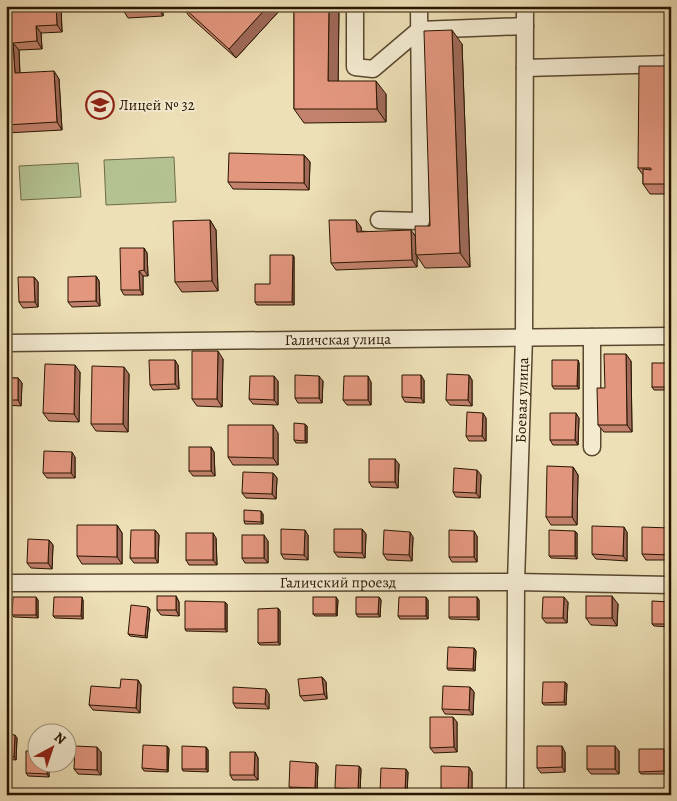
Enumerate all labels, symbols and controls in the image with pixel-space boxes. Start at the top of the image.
school or university icon: Лицей № 32 [85,90,115,120]
place label: Лицей № 32 [119,95,195,115]
street label: Галичская улица [285,329,391,350]
street label: Боевая улица [511,357,533,443]
street label: Галичский проезд [280,572,396,592]
north arrow [28,724,78,774]
text: N [50,728,70,749]

